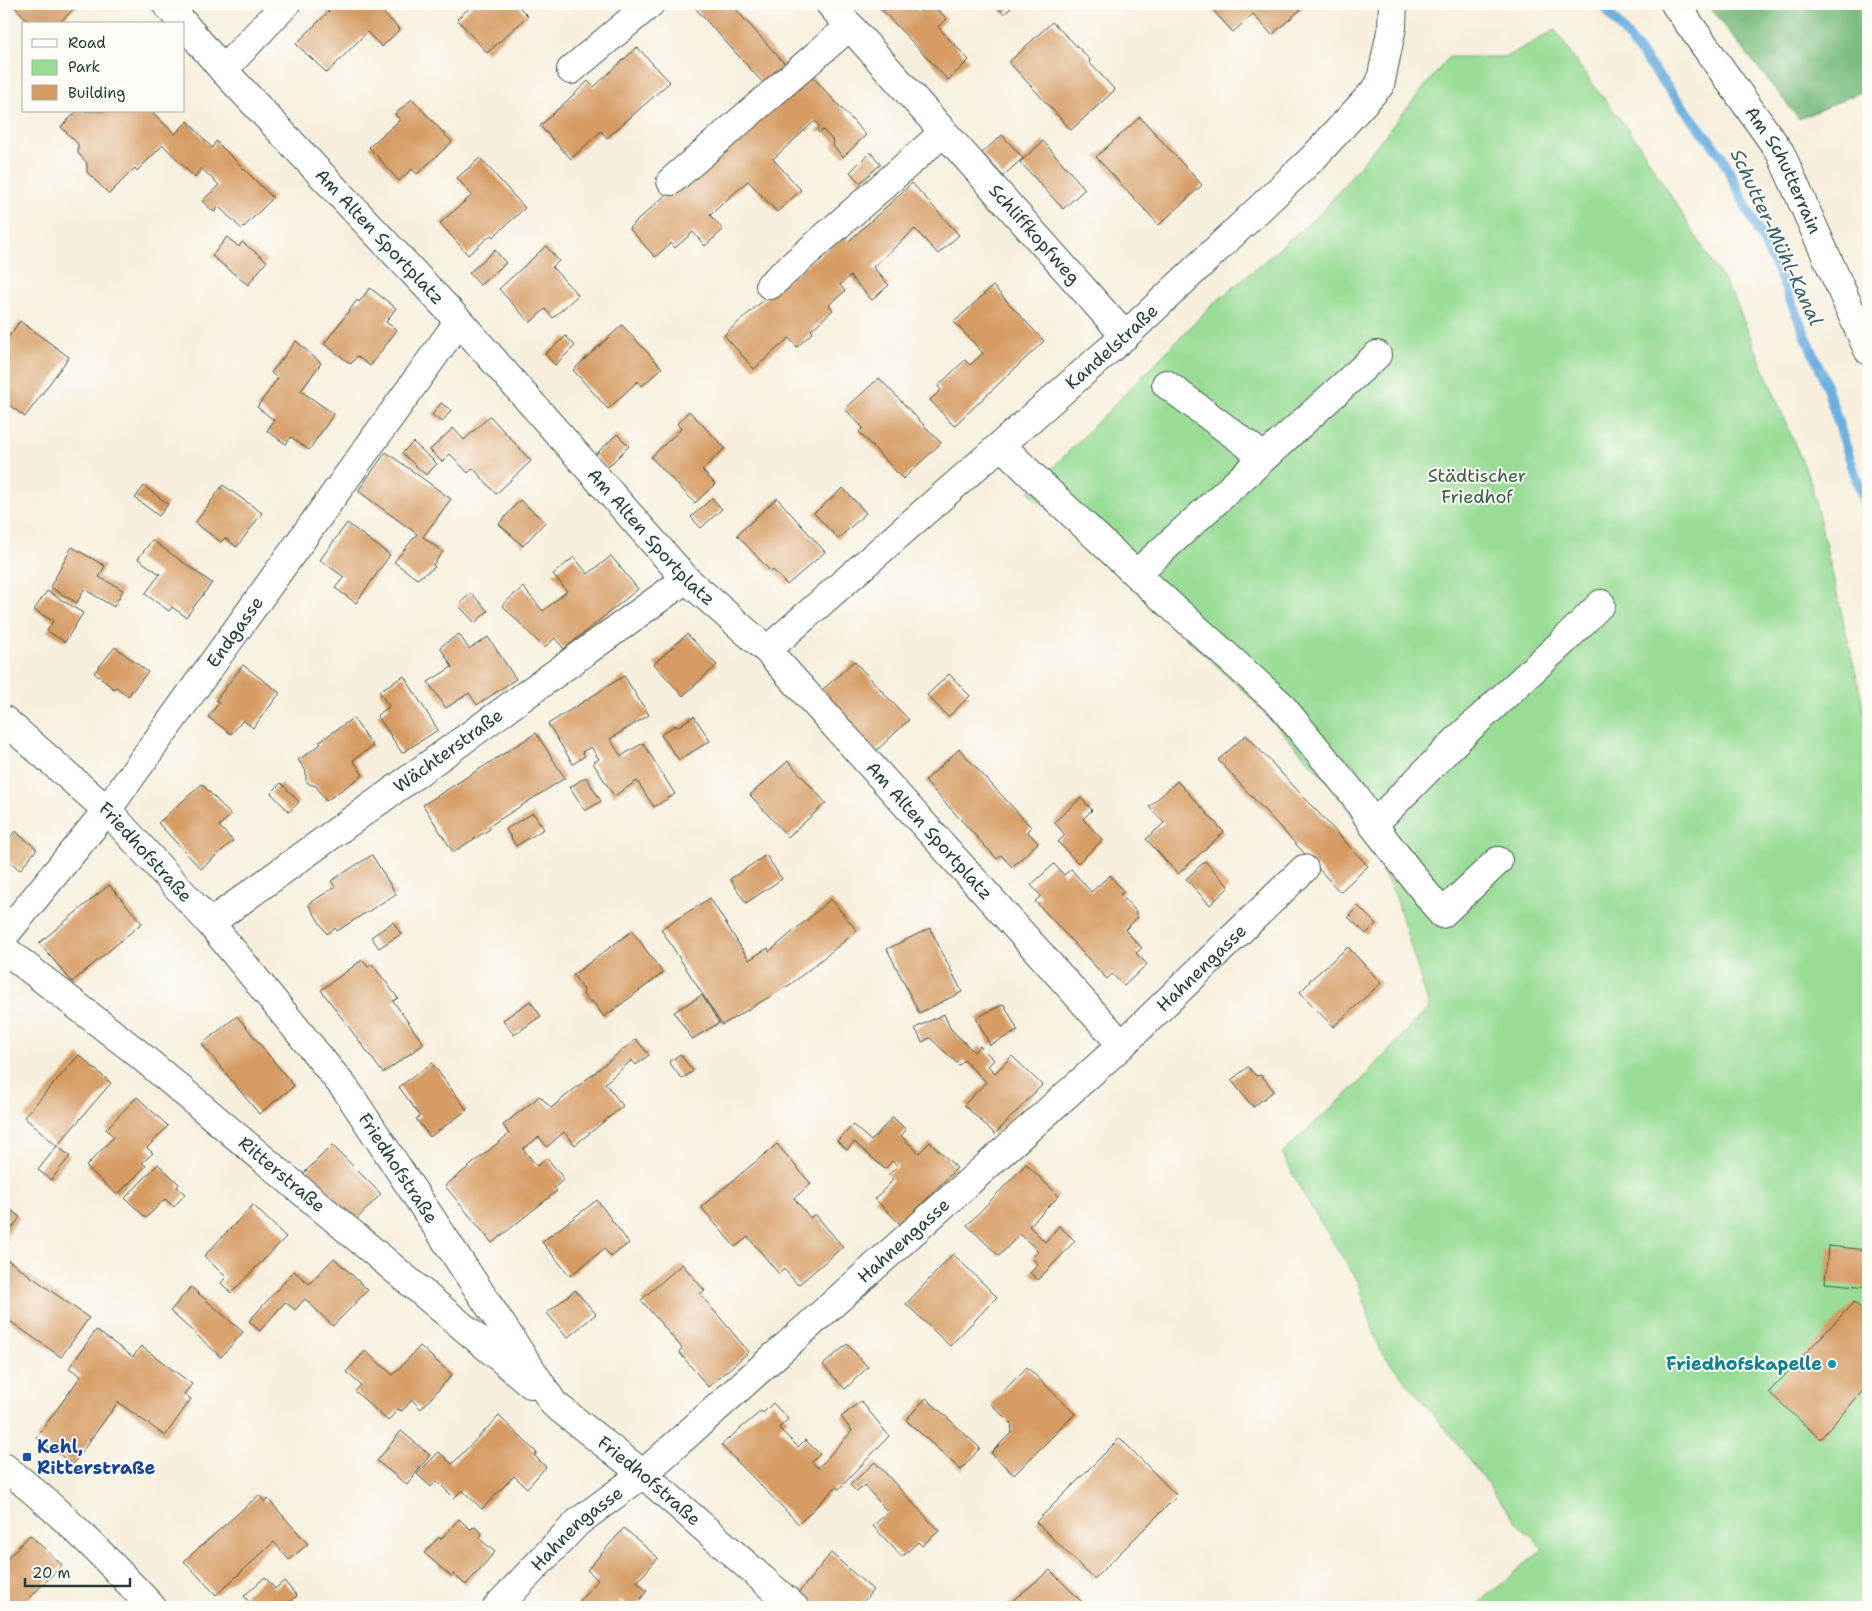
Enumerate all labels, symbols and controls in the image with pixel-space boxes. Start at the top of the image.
legend [22,22,185,112]
text: Road [68,33,106,53]
text: Park [68,57,100,77]
text: Building [68,83,125,103]
street label: Am Schutterrain [1739,102,1827,238]
water label: Schutter-Mühl-Kanal [1725,145,1828,329]
street label: Am Alten Sportplatz [310,163,450,310]
street label: Schliffkopfweg [984,179,1086,289]
street label: Kandelstraße [1060,299,1163,395]
street label: Am Alten Sportplatz [582,463,720,611]
park label: Städtischer Friedhof [1428,464,1526,509]
street label: Endgasse [201,592,269,673]
street label: Wächterstraße [389,703,508,798]
street label: Am Alten Sportplatz [861,756,998,905]
street label: Friedhofstraße [94,797,197,908]
street label: Hahnengasse [1151,919,1252,1017]
street label: Friedhofstraße [353,1108,443,1228]
street label: Ritterstraße [233,1131,330,1218]
street label: Hahnengasse [852,1193,955,1288]
place label: Friedhofskapelle [1666,1352,1822,1376]
marker: Friedhofskapelle [1826,1358,1838,1370]
street label: Friedhofstraße [592,1431,706,1531]
place label: Kehl, Ritterstraße [37,1435,156,1480]
marker: Kehl, Ritterstraße [21,1451,33,1463]
street label: Hahnengasse [525,1481,628,1576]
scale bar [25,1556,130,1588]
text: 20 m [32,1563,71,1583]

